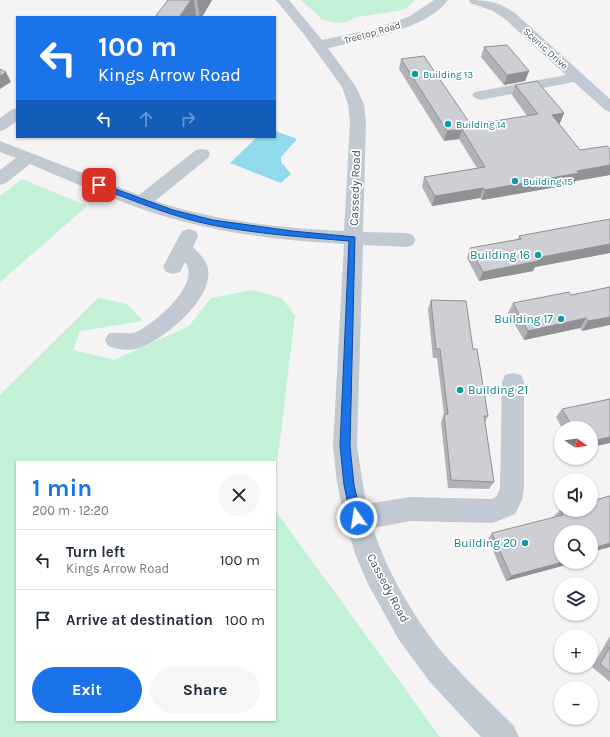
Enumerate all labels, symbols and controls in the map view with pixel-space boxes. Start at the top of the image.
street label: Treetop Road [342,19,402,47]
street label: Scenic Drive [520,25,570,72]
text: 100 m [98,30,177,63]
icon: left [32,32,84,84]
text: Kings Arrow Road [98,64,241,86]
marker: Building 13 [410,69,420,79]
place label: Building 13 [423,69,473,81]
icon: left [93,108,115,130]
icon: ahead [135,108,157,130]
icon: right [177,108,199,130]
marker: Building 14 [443,119,453,129]
place label: Building 14 [456,119,506,131]
street label: Cassedy Road [347,150,363,226]
pin [82,168,116,202]
icon: arrive [88,174,110,196]
marker: Building 15 [510,176,520,186]
place label: Building 15 [523,176,573,188]
place label: Building 16 [470,248,530,262]
marker: Building 16 [533,250,543,260]
place label: Building 17 [494,312,553,326]
marker: Building 17 [556,314,566,324]
place label: Building 21 [468,383,528,397]
marker: Building 21 [455,385,465,395]
north arrow [554,421,598,465]
map controls [554,421,598,725]
button: sound [554,473,598,517]
text: 1 min [32,474,92,502]
button: close [218,474,260,516]
position arrow [336,497,378,539]
text: 200 m · 12:20 [32,503,109,518]
button: search [554,525,598,569]
place label: Building 20 [454,536,517,550]
marker: Building 20 [520,538,530,548]
text: Turn left [66,543,125,561]
icon: left [32,549,54,571]
text: 100 m [220,551,260,569]
street label: Cassedy Road [364,551,412,625]
text: Kings Arrow Road [66,561,169,576]
button: layers [554,577,598,621]
icon: arrive [32,609,54,631]
text: Arrive at destination [66,611,213,629]
text: 100 m [225,611,265,629]
button: + [554,629,598,673]
button: Exit [32,667,142,713]
button: Share [150,667,260,713]
button: − [554,681,598,725]

